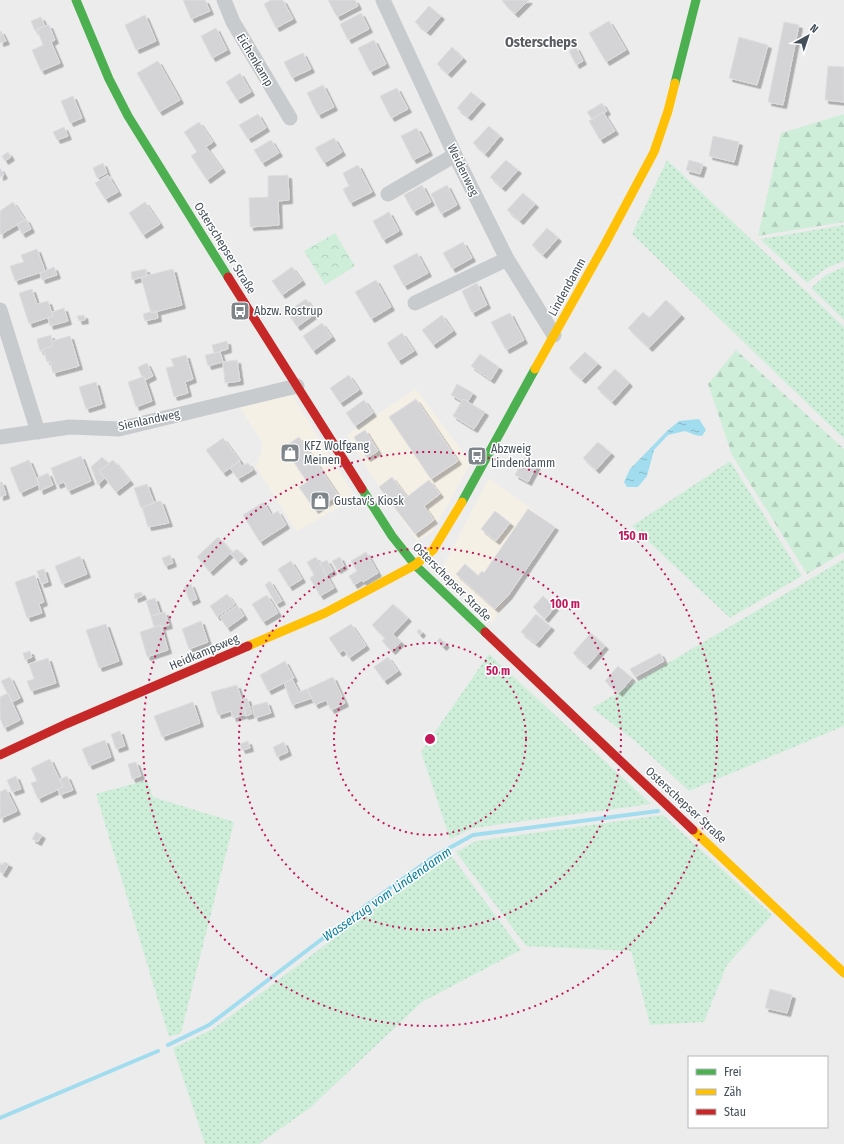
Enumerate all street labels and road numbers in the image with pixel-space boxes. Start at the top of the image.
street label: Eichenkamp [234,31,276,89]
street label: Weidenweg [444,142,482,199]
street label: Osterschepser Straße [191,200,259,296]
street label: Lindendamm [545,256,589,318]
street label: Sienlandweg [117,407,181,433]
street label: Osterschepser Straße [410,540,494,624]
street label: Heidkampsweg [167,631,241,673]
street label: Osterschepser Straße [643,764,729,846]

